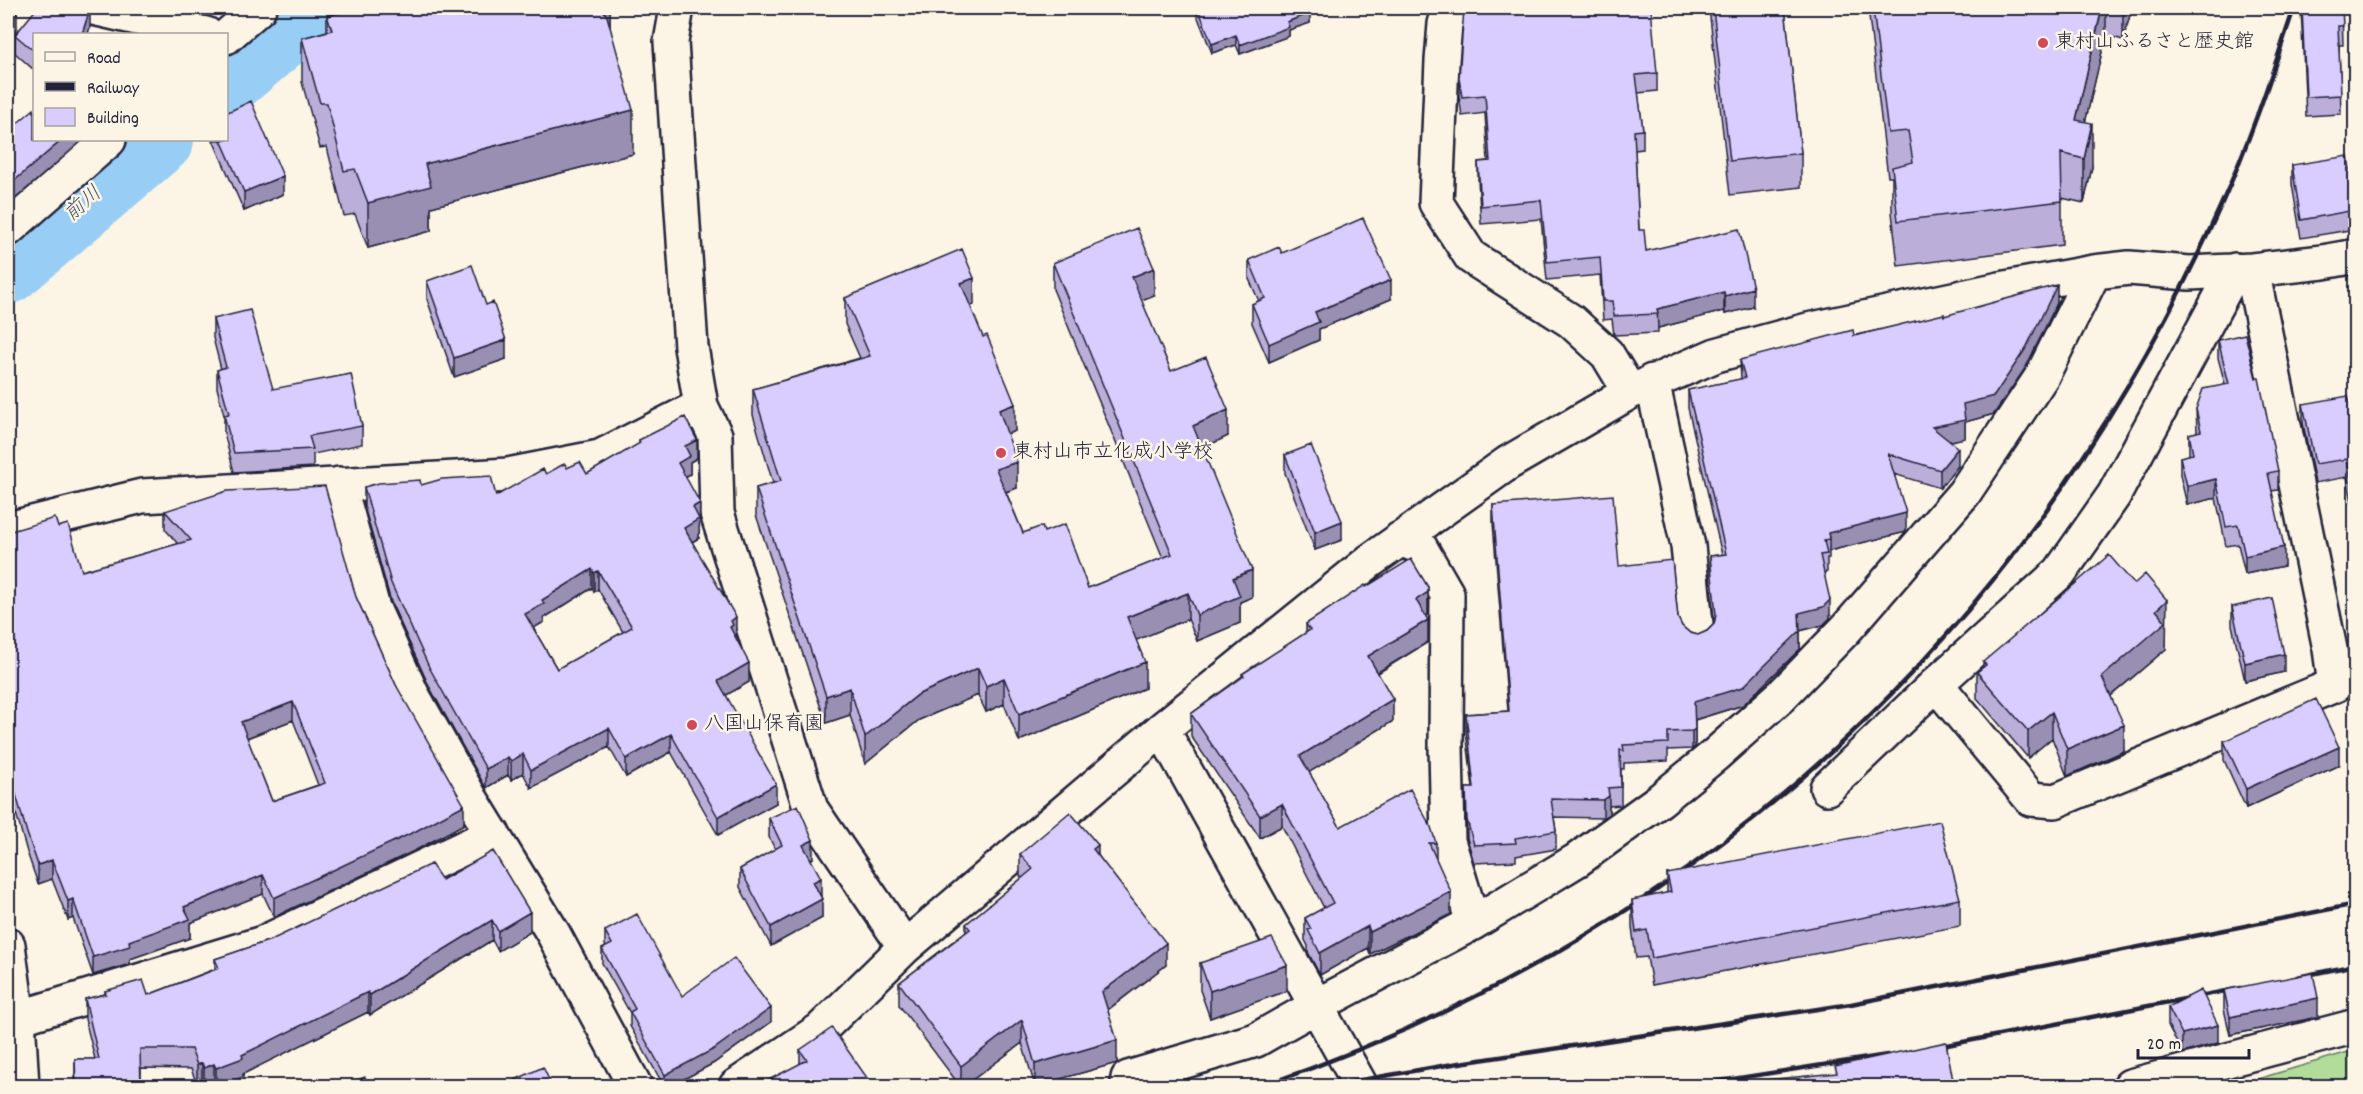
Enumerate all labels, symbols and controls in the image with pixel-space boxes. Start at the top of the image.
place label: 東村山ふるさと歴史館 [2055,29,2254,57]
legend [33,33,228,141]
marker: 東村山ふるさと歴史館 [2036,36,2050,50]
text: Road [87,47,121,72]
text: Railway [87,77,140,102]
text: Building [87,107,139,132]
water label: 前川 [58,180,110,230]
place label: 東村山市立化成小学校 [1013,439,1213,467]
marker: 東村山市立化成小学校 [994,446,1008,460]
place label: 八国山保育園 [704,711,824,739]
marker: 八国山保育園 [685,718,699,732]
scale bar [2138,1022,2249,1060]
text: 20 m [2147,1033,2181,1058]

